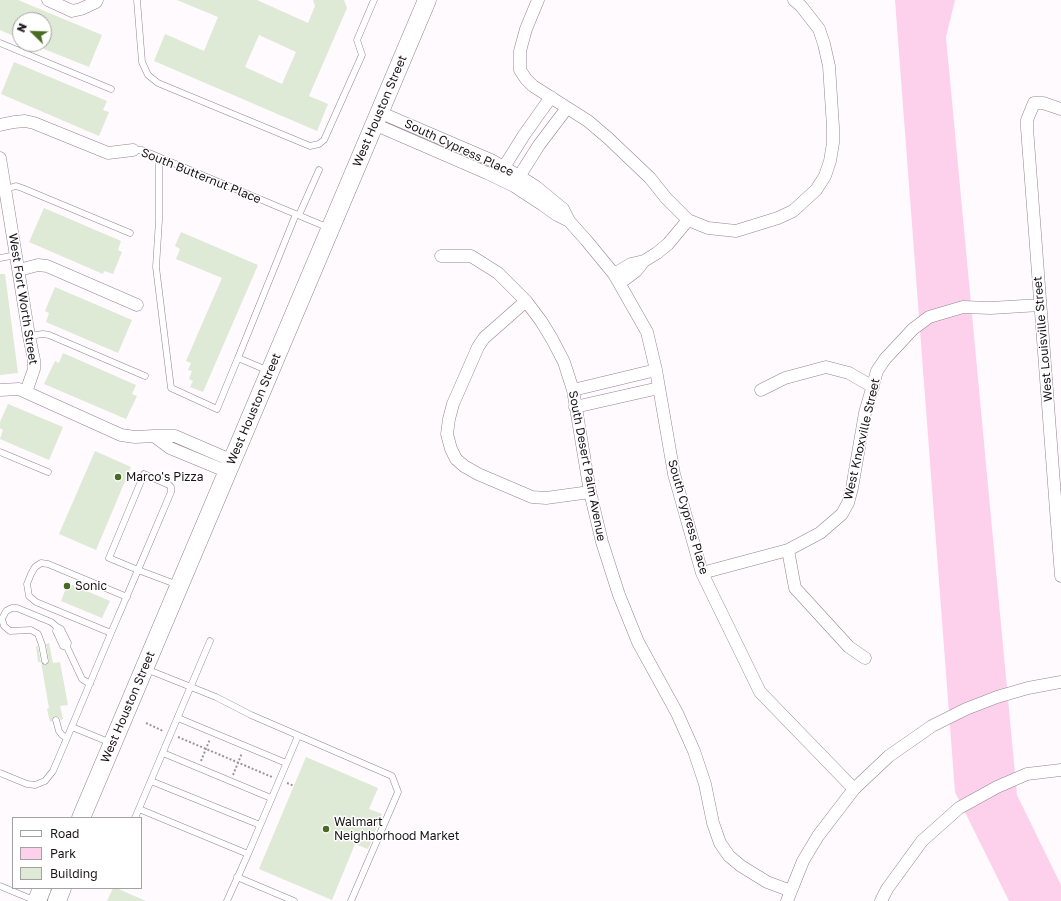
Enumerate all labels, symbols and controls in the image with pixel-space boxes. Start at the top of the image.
north arrow [12,12,52,52]
text: N [14,21,29,34]
street label: West Houston Street [350,53,410,169]
street label: South Cypress Place [402,116,516,180]
street label: South Butternut Place [139,145,263,207]
street label: West Fort Worth Street [5,232,41,366]
street label: West Louisville Street [1030,276,1056,402]
street label: West Houston Street [224,351,284,467]
street label: West Knoxville Street [841,377,883,501]
street label: South Desert Palm Avenue [565,390,609,542]
street label: South Cypress Place [665,458,711,576]
place label: Marco's Pizza [126,470,203,484]
marker: Marco's Pizza [113,472,123,482]
place label: Sonic [75,579,107,593]
marker: Sonic [62,581,72,591]
street label: West Houston Street [98,649,158,765]
place label: Walmart Neighborhood Market [334,815,460,843]
legend [12,817,142,889]
marker: Walmart Neighborhood Market [321,824,331,834]
text: Road [50,826,79,841]
text: Park [50,846,76,861]
text: Building [50,866,98,881]

